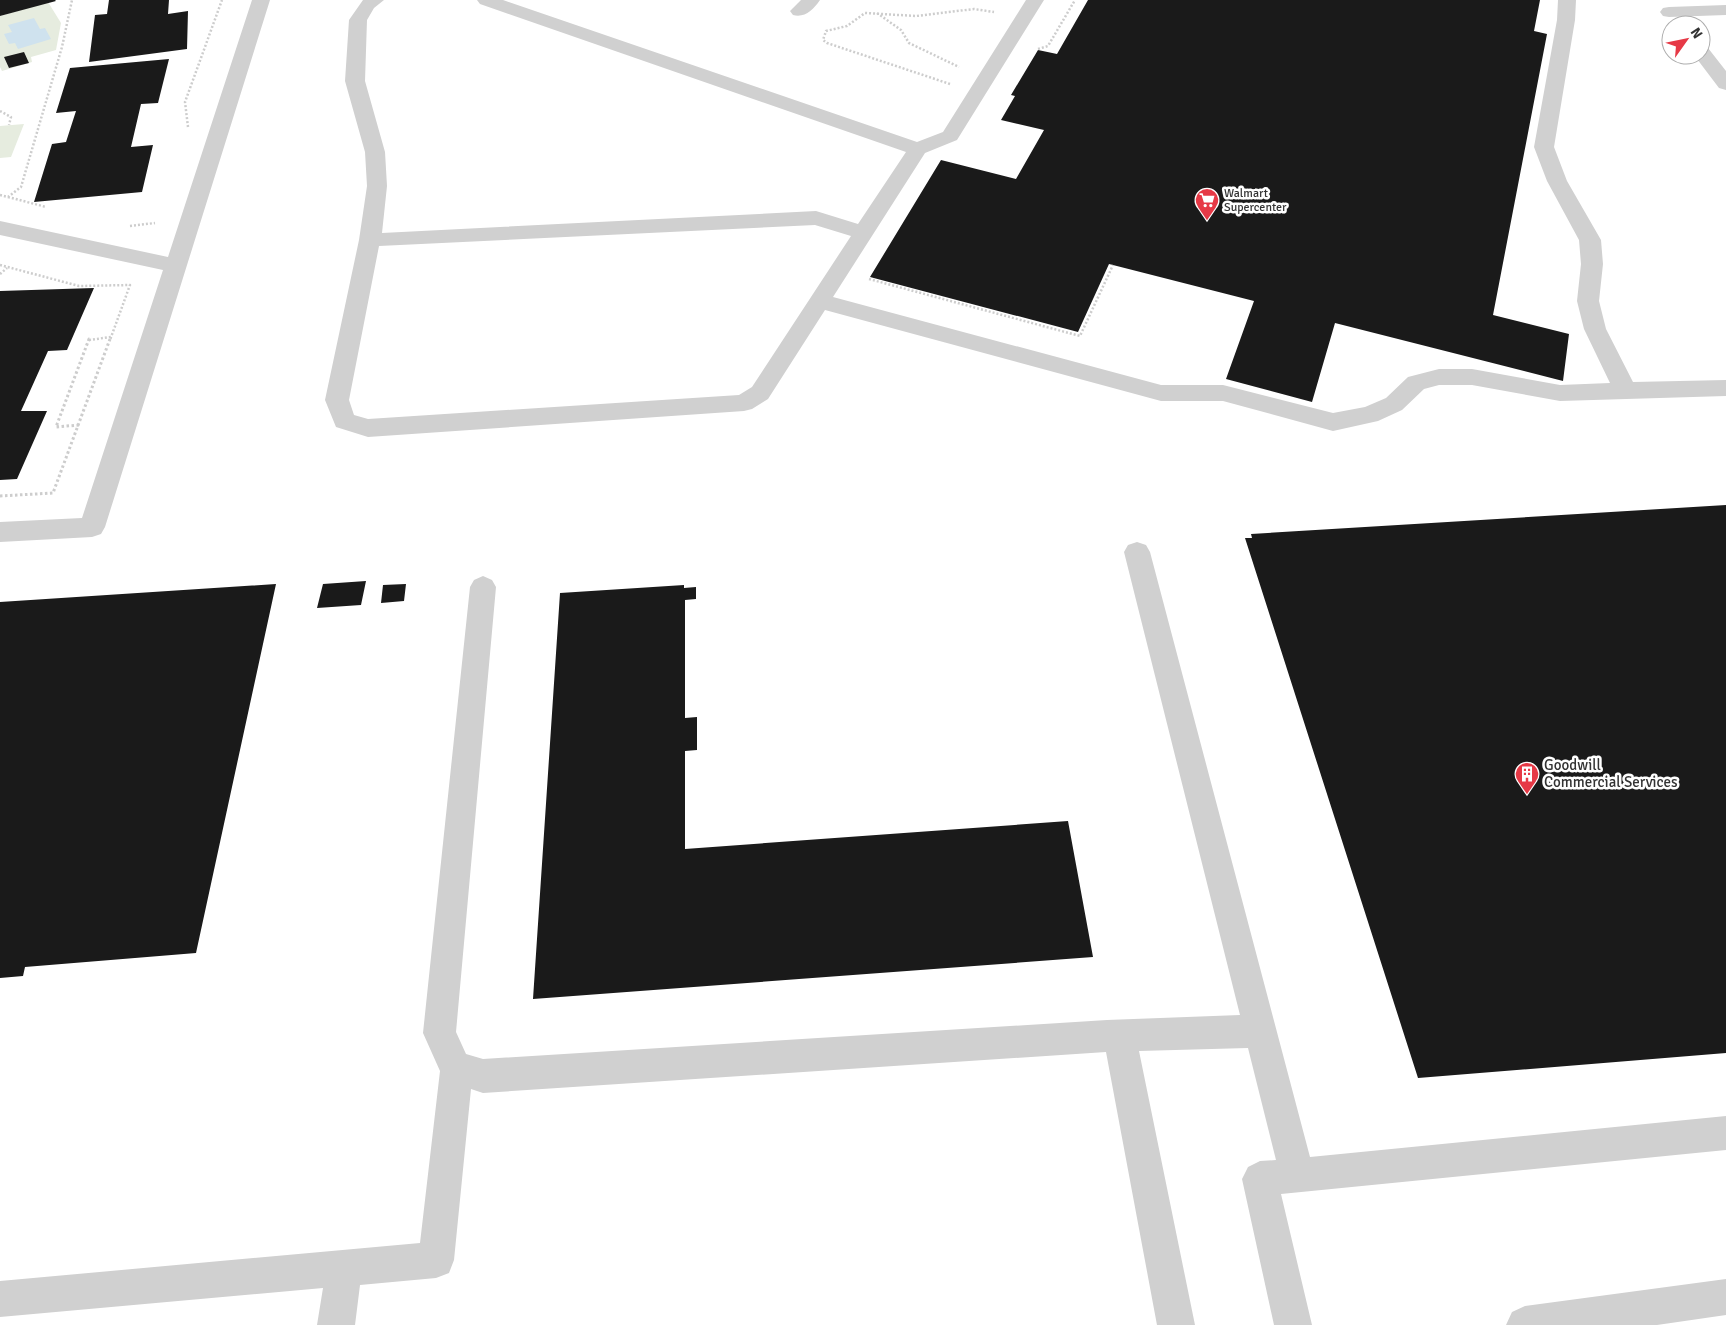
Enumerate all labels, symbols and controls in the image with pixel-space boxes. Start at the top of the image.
north arrow [1661,15,1711,65]
text: N [1687,24,1706,42]
place label: Walmart Supercenter [1224,186,1287,215]
supermarket icon: Walmart Supercenter [1194,187,1220,221]
place label: Goodwill Commercial Services [1544,756,1678,791]
building icon: Goodwill Commercial Services [1514,761,1540,795]

